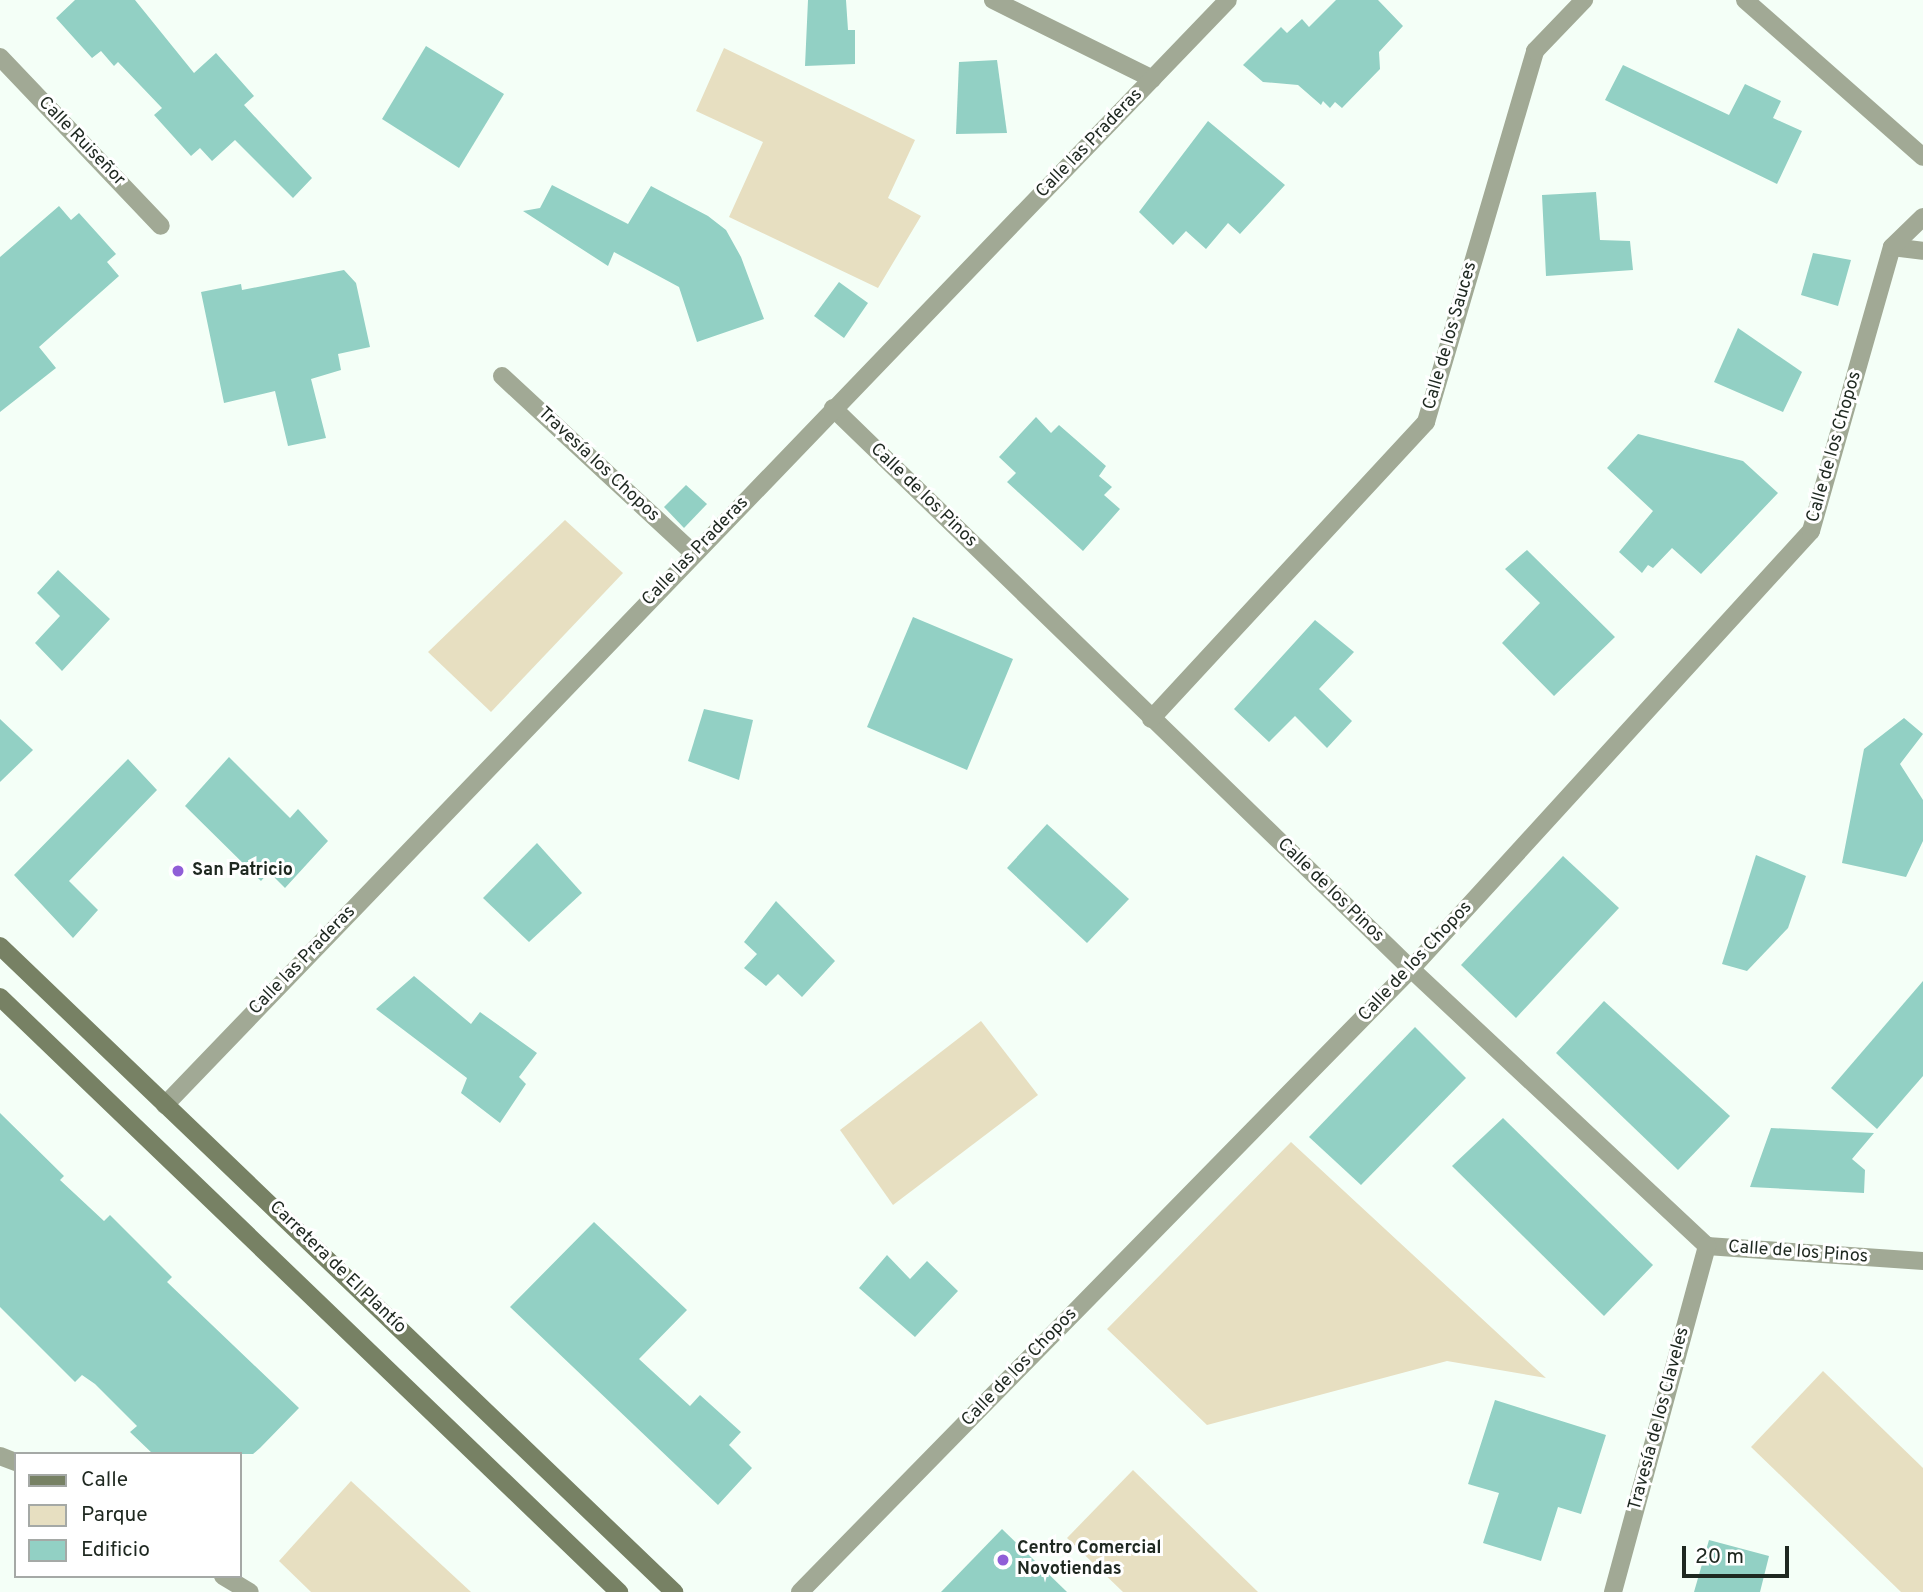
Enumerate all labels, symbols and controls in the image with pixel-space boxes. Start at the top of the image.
street label: Calle las Praderas [1032,85,1148,203]
street label: Calle Ruiseñor [33,93,129,191]
street label: Calle de los Sauces [1420,259,1482,413]
street label: Calle de los Chopos [1803,369,1867,525]
street label: Travesía los Chopos [533,403,663,527]
street label: Calle de los Pinos [865,439,981,553]
street label: Calle las Praderas [638,493,754,611]
street label: Calle de los Pinos [1272,834,1388,948]
place label: San Patricio [192,860,293,882]
marker: San Patricio [170,863,186,879]
street label: Calle de los Chopos [1355,897,1477,1027]
street label: Calle las Praderas [245,902,361,1020]
street label: Carretera de El Plantío [264,1197,410,1339]
street label: Calle de los Pinos [1727,1237,1869,1269]
street label: Calle de los Chopos [958,1304,1082,1432]
street label: Travesía de los Claveles [1625,1325,1695,1513]
legend [14,1452,242,1578]
text: Calle [81,1467,128,1494]
text: Parque [81,1502,148,1529]
scale bar [1685,1532,1792,1576]
text: Edificio [81,1537,150,1564]
place label: Centro Comercial Novotiendas [1017,1539,1162,1582]
text: 20 m [1695,1544,1744,1571]
marker: Centro Comercial Novotiendas [995,1552,1011,1568]

